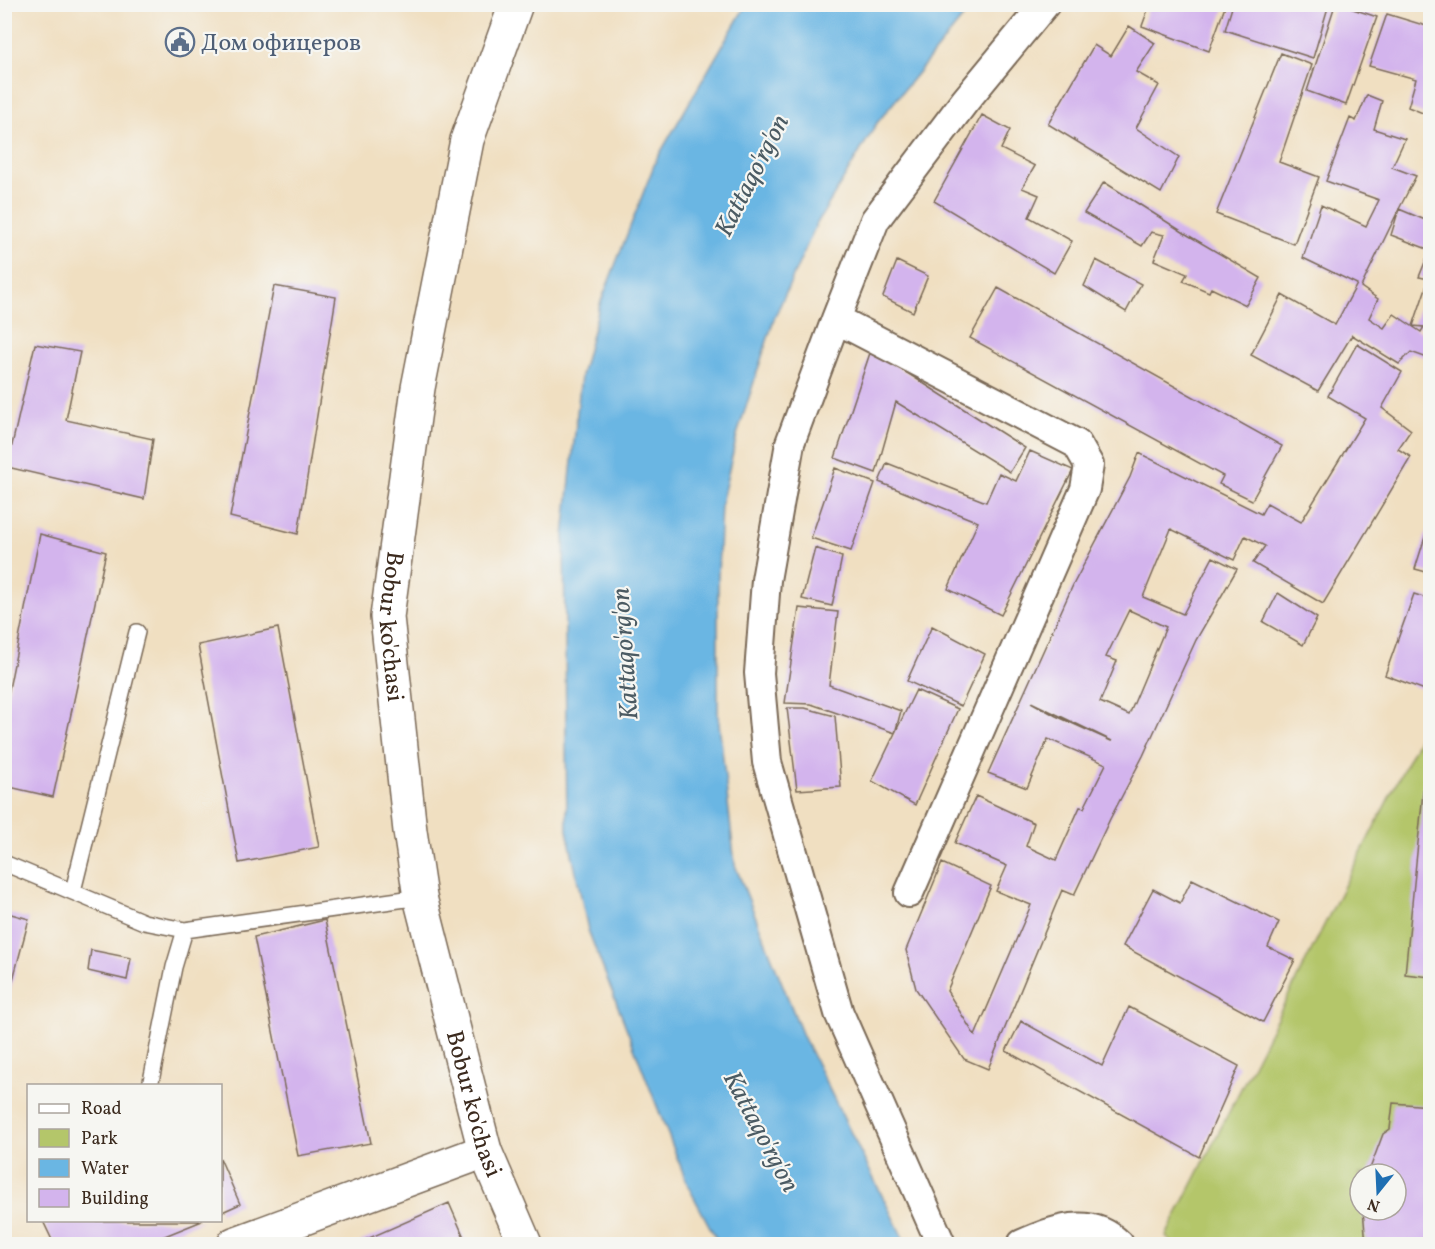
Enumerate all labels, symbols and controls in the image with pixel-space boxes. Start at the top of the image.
public building icon: Дом офицеров [164,26,196,58]
place label: Дом офицеров [201,27,361,61]
water label: Kattaqo'rg'on [707,109,799,243]
street label: Bobur ko'chasi [368,549,411,704]
water label: Kattaqo'rg'on [603,586,649,721]
street label: Bobur ko'chasi [436,1027,509,1183]
water label: Kattaqo'rg'on [713,1065,807,1199]
legend [27,1084,222,1222]
text: Road [81,1097,122,1122]
text: Park [81,1127,118,1152]
text: Water [81,1157,129,1182]
north arrow [1348,1162,1408,1222]
text: Building [81,1187,149,1212]
text: N [1365,1192,1383,1217]

